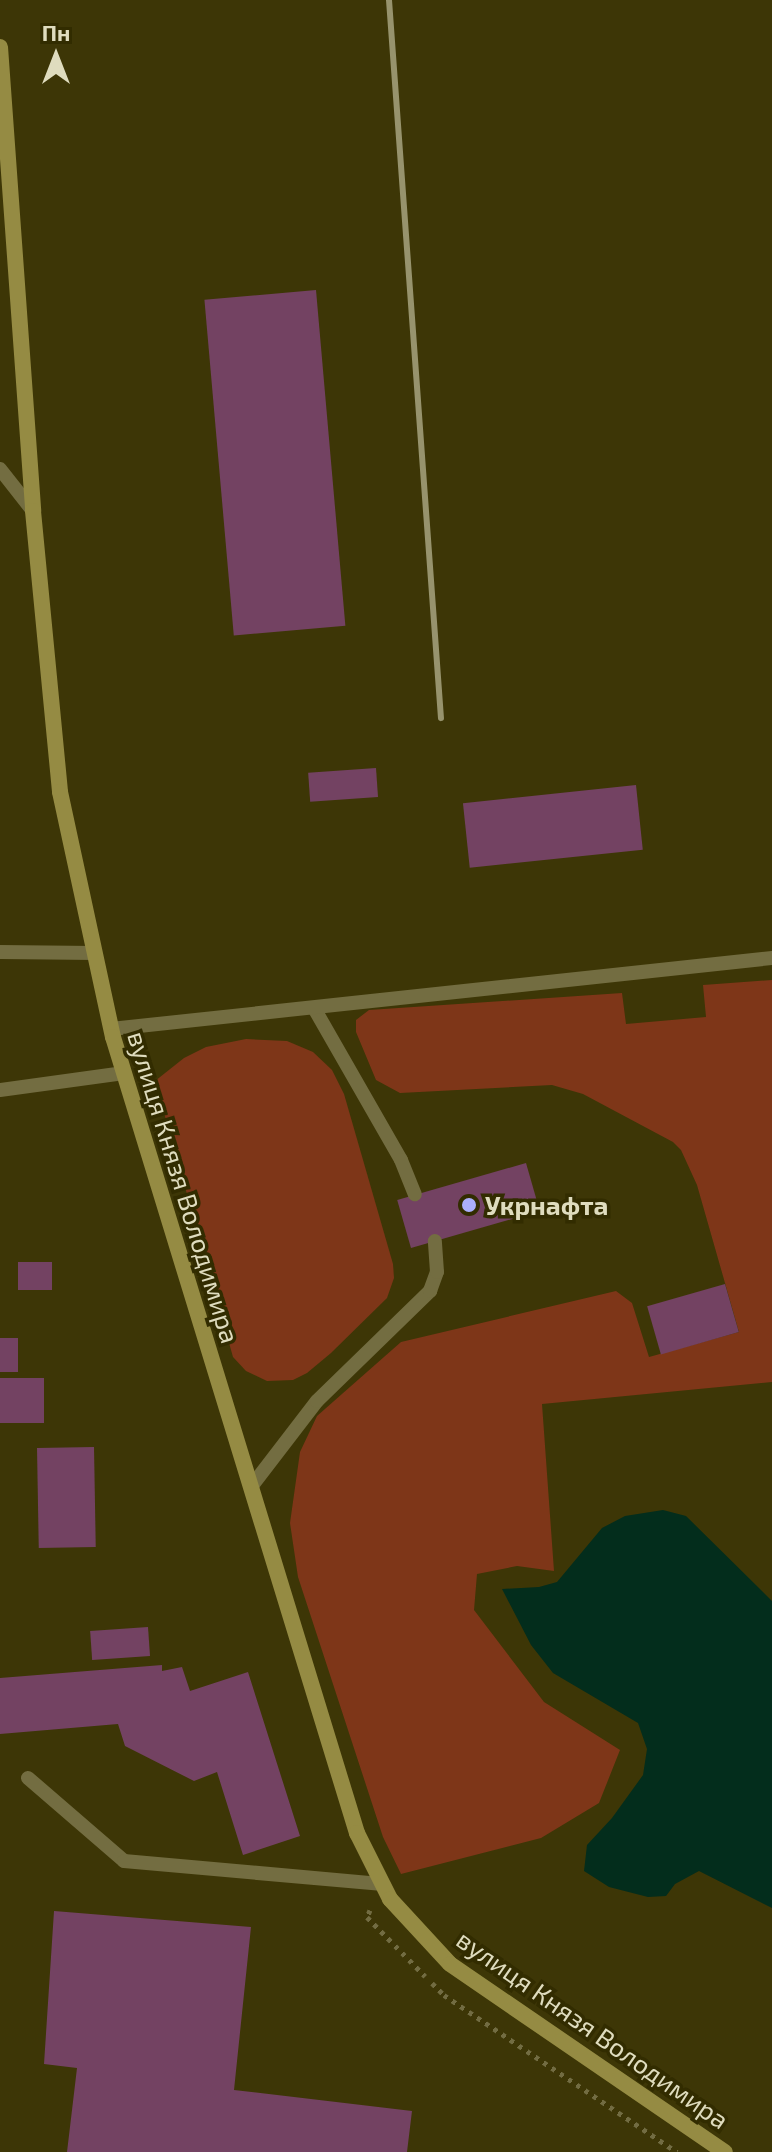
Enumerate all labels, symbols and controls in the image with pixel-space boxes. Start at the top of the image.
north arrow [16,16,96,96]
text: Пн [42,19,70,45]
street label: вулиця Князя Володимира [122,1027,246,1347]
place label: Укрнафта [485,1189,608,1221]
marker: Укрнафта [460,1196,478,1214]
street label: вулиця Князя Володимира [451,1923,735,2135]

